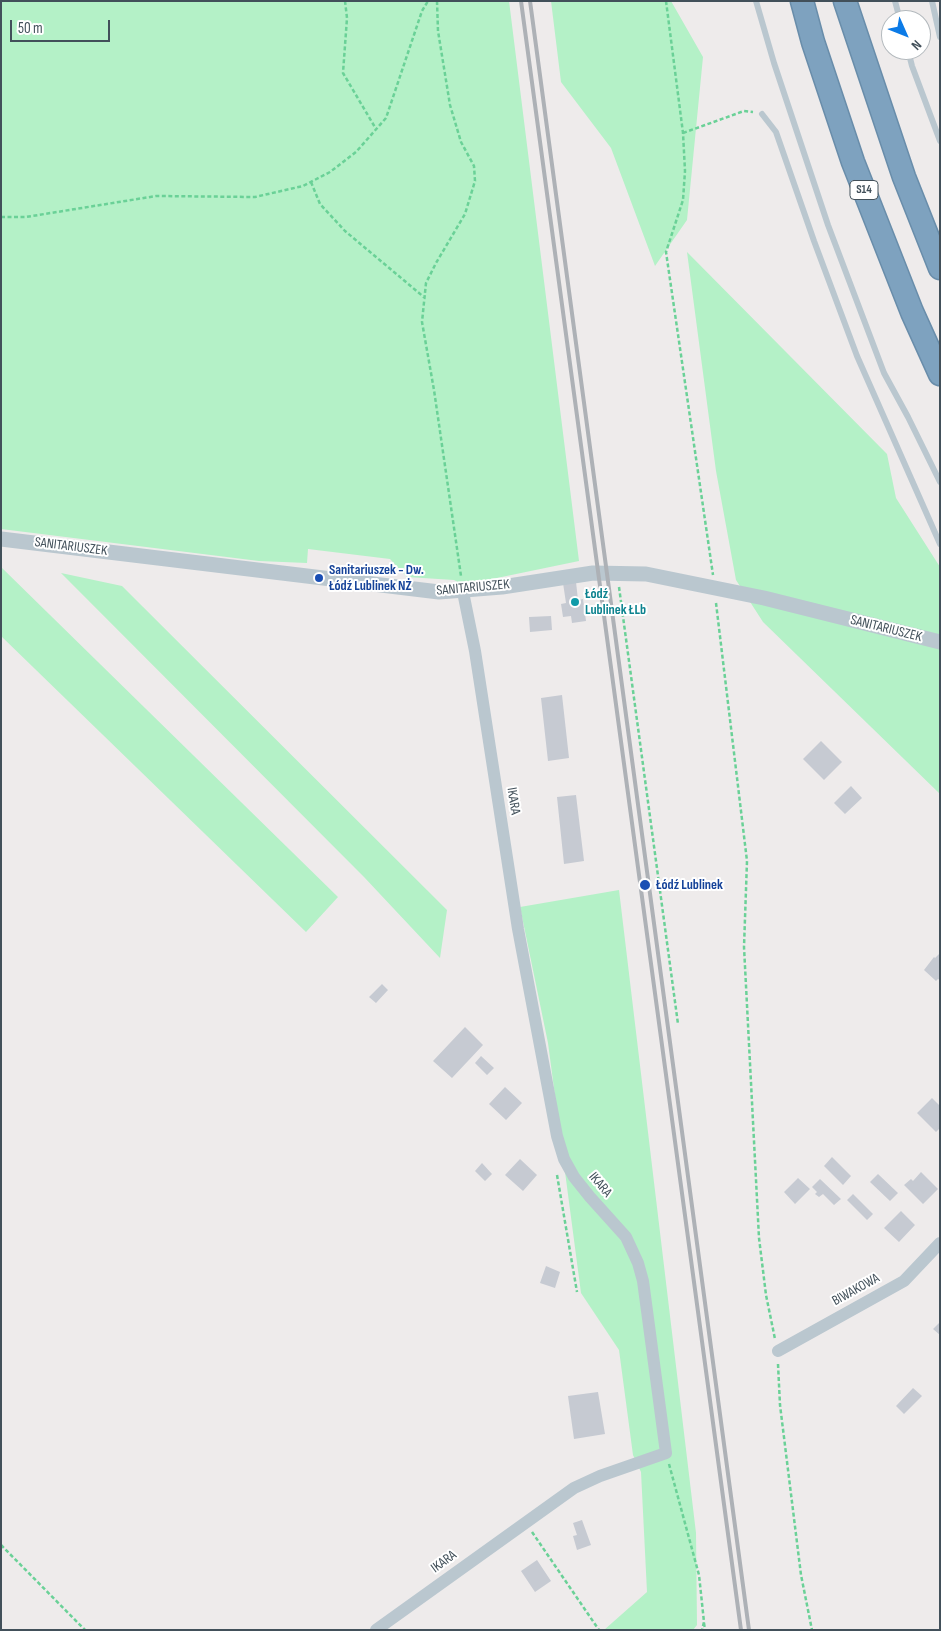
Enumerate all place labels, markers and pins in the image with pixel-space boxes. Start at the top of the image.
place label: Sanitariuszek - Dw. Łódź Lublinek NŻ [329,562,424,594]
marker: Sanitariuszek - Dw. Łódź Lublinek NŻ [313,572,325,584]
place label: Łódź Lublinek ŁLb [585,586,646,618]
marker: Łódź Lublinek ŁLb [569,596,581,608]
place label: Łódź Lublinek [656,877,723,893]
marker: Łódź Lublinek [638,878,652,892]

